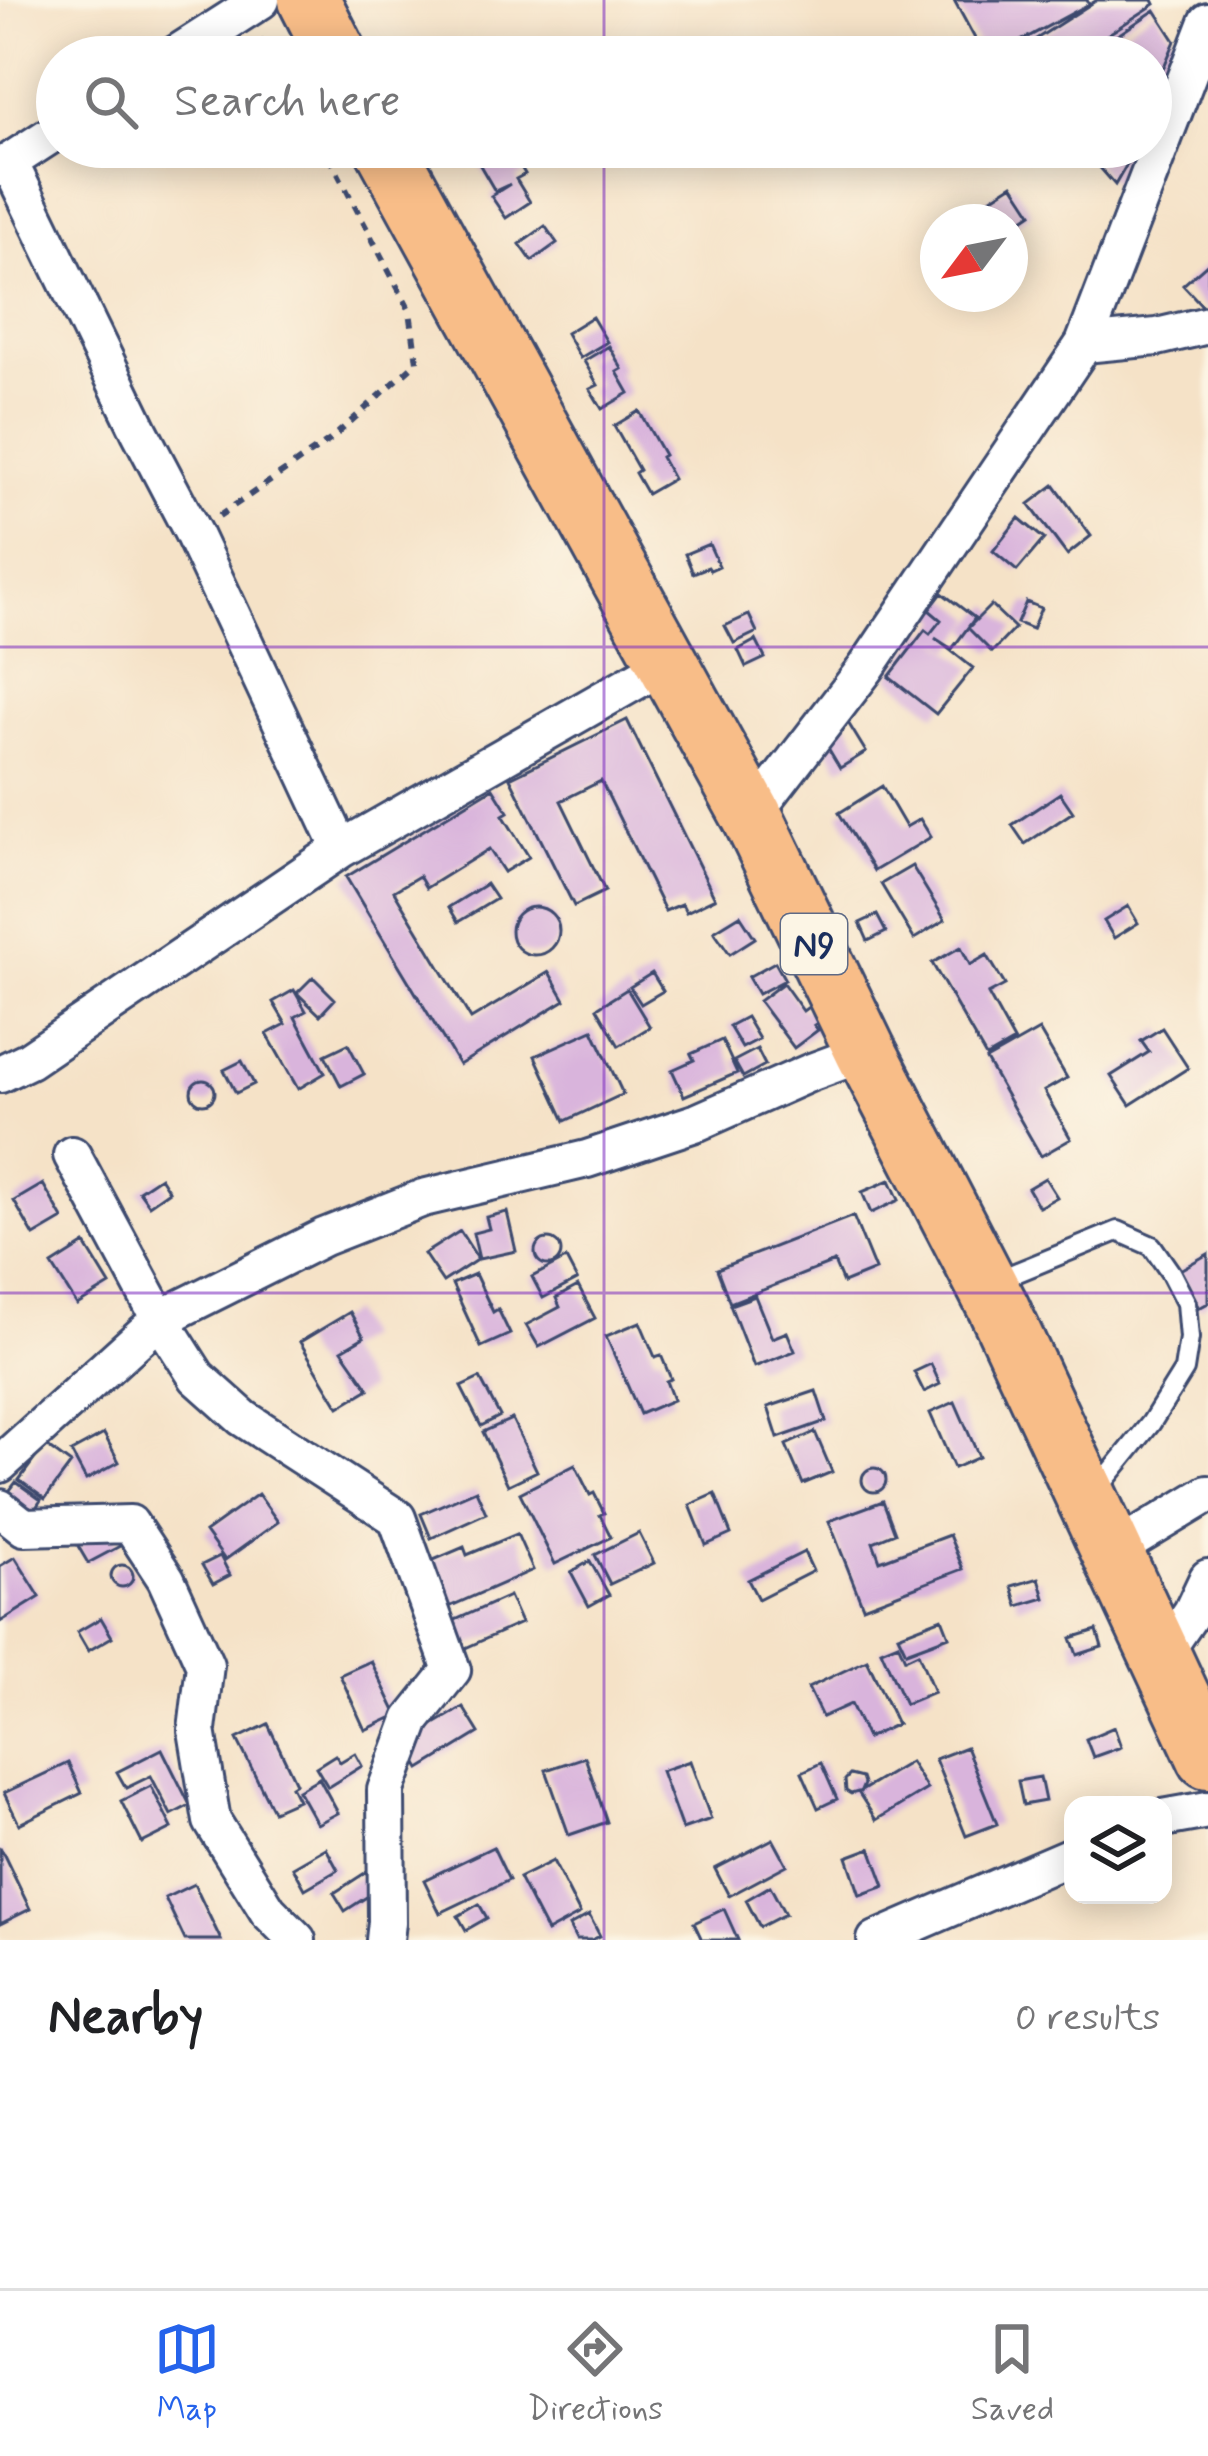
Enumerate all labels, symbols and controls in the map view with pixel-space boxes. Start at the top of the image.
search box [36,36,1172,168]
icon: search [78,69,144,135]
text: Search here [174,73,401,132]
north arrow [920,204,1028,312]
road number: N9 [781,914,847,974]
map controls [1064,1796,1172,1904]
button: layers [1064,1796,1172,1904]
text: Nearby [48,1985,203,2051]
text: 0 results [1015,1993,1160,2044]
tab: Map [154,2316,220,2432]
tab: Directions [527,2316,663,2432]
tab: Saved [971,2316,1054,2432]

